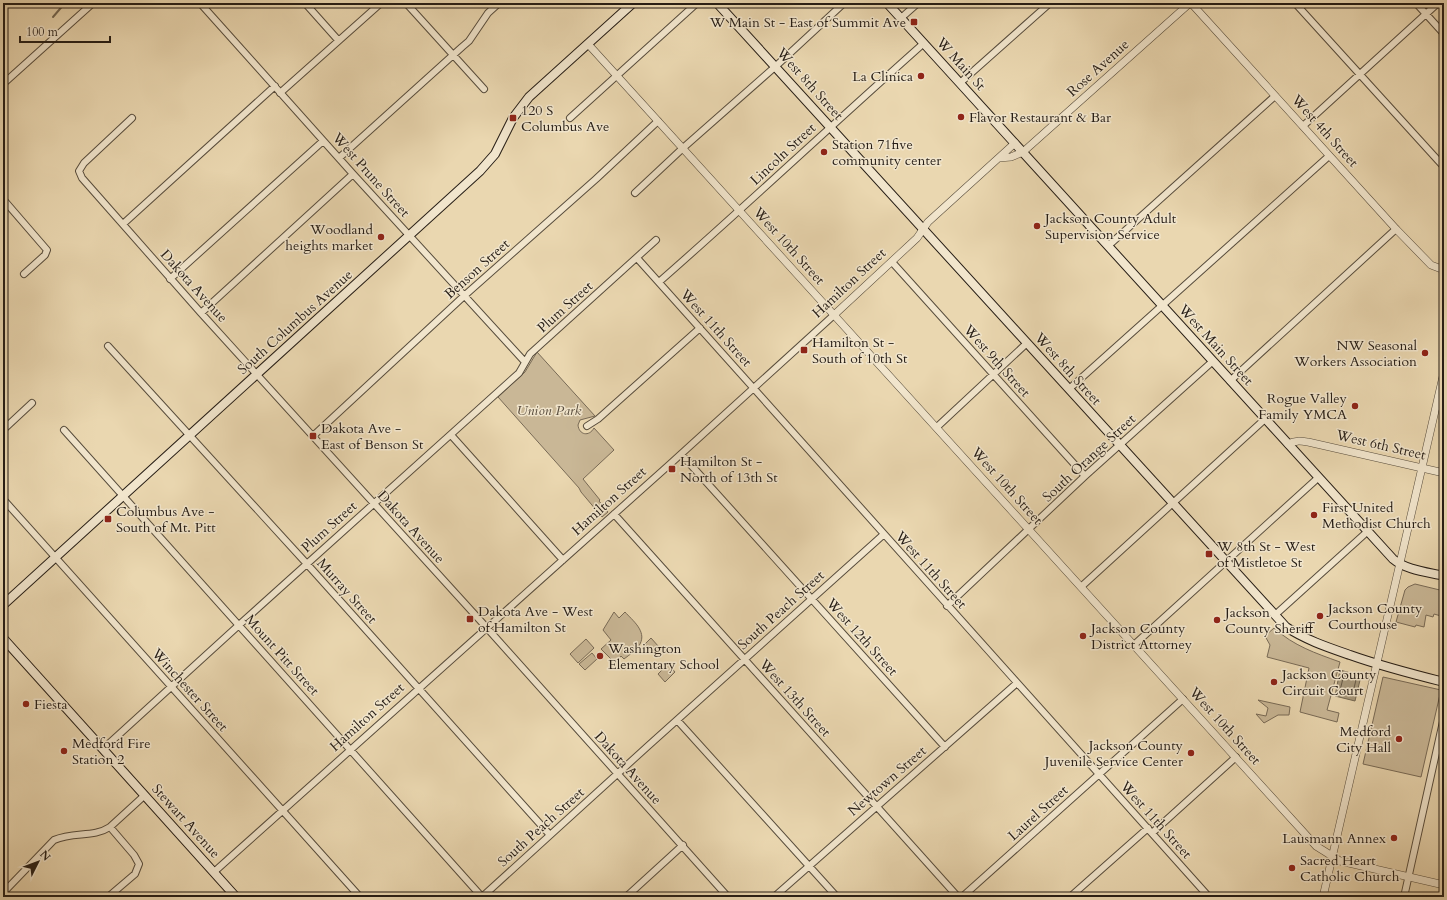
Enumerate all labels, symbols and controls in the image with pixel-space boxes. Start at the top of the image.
place label: W Main St - East of Summit Ave [709,13,906,32]
marker: W Main St - East of Summit Ave [909,17,919,27]
scale bar [20,18,110,44]
text: 100 m [26,24,59,40]
street label: W Main St [931,33,990,95]
street label: Rose Avenue [1063,35,1133,101]
street label: West 8th Street [772,43,848,125]
place label: La Clinica [852,67,913,86]
marker: La Clinica [916,71,926,81]
street label: West 4th Street [1287,90,1363,172]
place label: 120 S Columbus Ave [521,101,609,136]
place label: Flavor Restaurant & Bar [969,108,1112,127]
marker: Flavor Restaurant & Bar [956,112,966,122]
marker: 120 S Columbus Ave [508,113,518,123]
street label: Lincoln Street [746,118,820,189]
street label: West Prune Street [327,128,414,222]
place label: Station 71five community center [832,135,942,170]
marker: Station 71five community center [819,147,829,157]
street label: West 10th Street [748,202,829,289]
place label: Jackson County Adult Supervision Service [1043,209,1177,244]
place label: Woodland heights market [285,220,374,255]
marker: Jackson County Adult Supervision Service [1032,221,1042,231]
marker: Woodland heights market [376,232,386,242]
street label: Benson Street [440,234,514,303]
street label: Hamilton Street [808,243,890,322]
street label: Dakota Avenue [156,245,232,327]
street label: South Columbus Avenue [233,265,357,379]
street label: Plum Street [533,277,597,337]
street label: West 11th Street [675,284,756,371]
street label: West Main Street [1174,300,1258,390]
street label: West 9th Street [959,320,1035,402]
street label: West 8th Street [1030,328,1106,410]
place label: Hamilton St - South of 10th St [812,333,908,368]
place label: NW Seasonal Workers Association [1293,336,1417,371]
marker: Hamilton St - South of 10th St [799,345,809,355]
marker: NW Seasonal Workers Association [1420,348,1430,358]
place label: Rogue Valley Family YMCA [1258,389,1348,424]
park label: Union Park [516,401,582,420]
marker: Rogue Valley Family YMCA [1350,401,1360,411]
street label: South Orange Street [1038,409,1140,506]
place label: Dakota Ave - East of Benson St [321,419,424,454]
street label: West 6th Street [1333,425,1428,465]
marker: Dakota Ave - East of Benson St [308,431,318,441]
street label: West 10th Street [966,442,1047,529]
place label: Hamilton St - North of 13th St [680,452,778,487]
street label: Hamilton Street [568,462,651,540]
marker: Hamilton St - North of 13th St [667,464,677,474]
street label: Dakota Avenue [373,486,449,568]
street label: Plum Street [297,497,361,557]
place label: First United Methodist Church [1322,498,1431,533]
place label: Columbus Ave - South of Mt. Pitt [116,502,216,537]
marker: First United Methodist Church [1309,510,1319,520]
marker: Columbus Ave - South of Mt. Pitt [103,514,113,524]
street label: West 11th Street [890,526,971,613]
place label: W 8th St - West of Mistletoe St [1216,537,1316,572]
marker: W 8th St - West of Mistletoe St [1204,549,1214,559]
street label: Murray Street [313,554,382,628]
street label: South Peach Street [734,566,829,654]
street label: West 12th Street [821,593,902,680]
place label: Jackson County Courthouse [1326,599,1423,634]
place label: Dakota Ave - West of Hamilton St [478,602,593,637]
place label: Jackson County Sheriff [1223,603,1316,638]
street label: Mount Pitt Street [240,610,324,700]
marker: Jackson County Courthouse [1315,611,1325,621]
marker: Dakota Ave - West of Hamilton St [465,614,475,624]
marker: Jackson County Sheriff [1212,615,1222,625]
place label: Jackson County District Attorney [1089,619,1193,654]
marker: Jackson County District Attorney [1078,631,1088,641]
place label: Washington Elementary School [607,639,720,674]
street label: Winchester Street [147,644,233,736]
marker: Washington Elementary School [595,651,605,661]
street label: West 13th Street [754,654,835,741]
place label: Jackson County Circuit Court [1280,665,1377,700]
marker: Jackson County Circuit Court [1269,677,1279,687]
street label: Hamilton Street [326,678,409,756]
street label: West 10th Street [1184,682,1265,769]
place label: Fiesta [34,695,67,714]
marker: Fiesta [21,699,31,709]
place label: Medford City Hall [1336,722,1392,757]
street label: Dakota Avenue [590,727,666,809]
place label: Medford Fire Station 2 [72,734,151,769]
marker: Medford City Hall [1394,734,1404,744]
place label: Jackson County Juvenile Service Center [1043,736,1184,771]
street label: Newtown Street [844,741,931,820]
marker: Medford Fire Station 2 [59,746,69,756]
marker: Jackson County Juvenile Service Center [1186,748,1196,758]
street label: West 11th Street [1115,776,1196,863]
street label: Stewart Avenue [148,780,224,862]
street label: Laurel Street [1004,781,1073,845]
street label: South Peach Street [494,783,589,871]
place label: Lausmann Annex [1282,829,1386,848]
marker: Lausmann Annex [1389,833,1399,843]
north arrow [18,842,58,882]
text: N [36,847,54,865]
place label: Sacred Heart Catholic Church [1300,851,1400,886]
marker: Sacred Heart Catholic Church [1287,863,1297,873]

